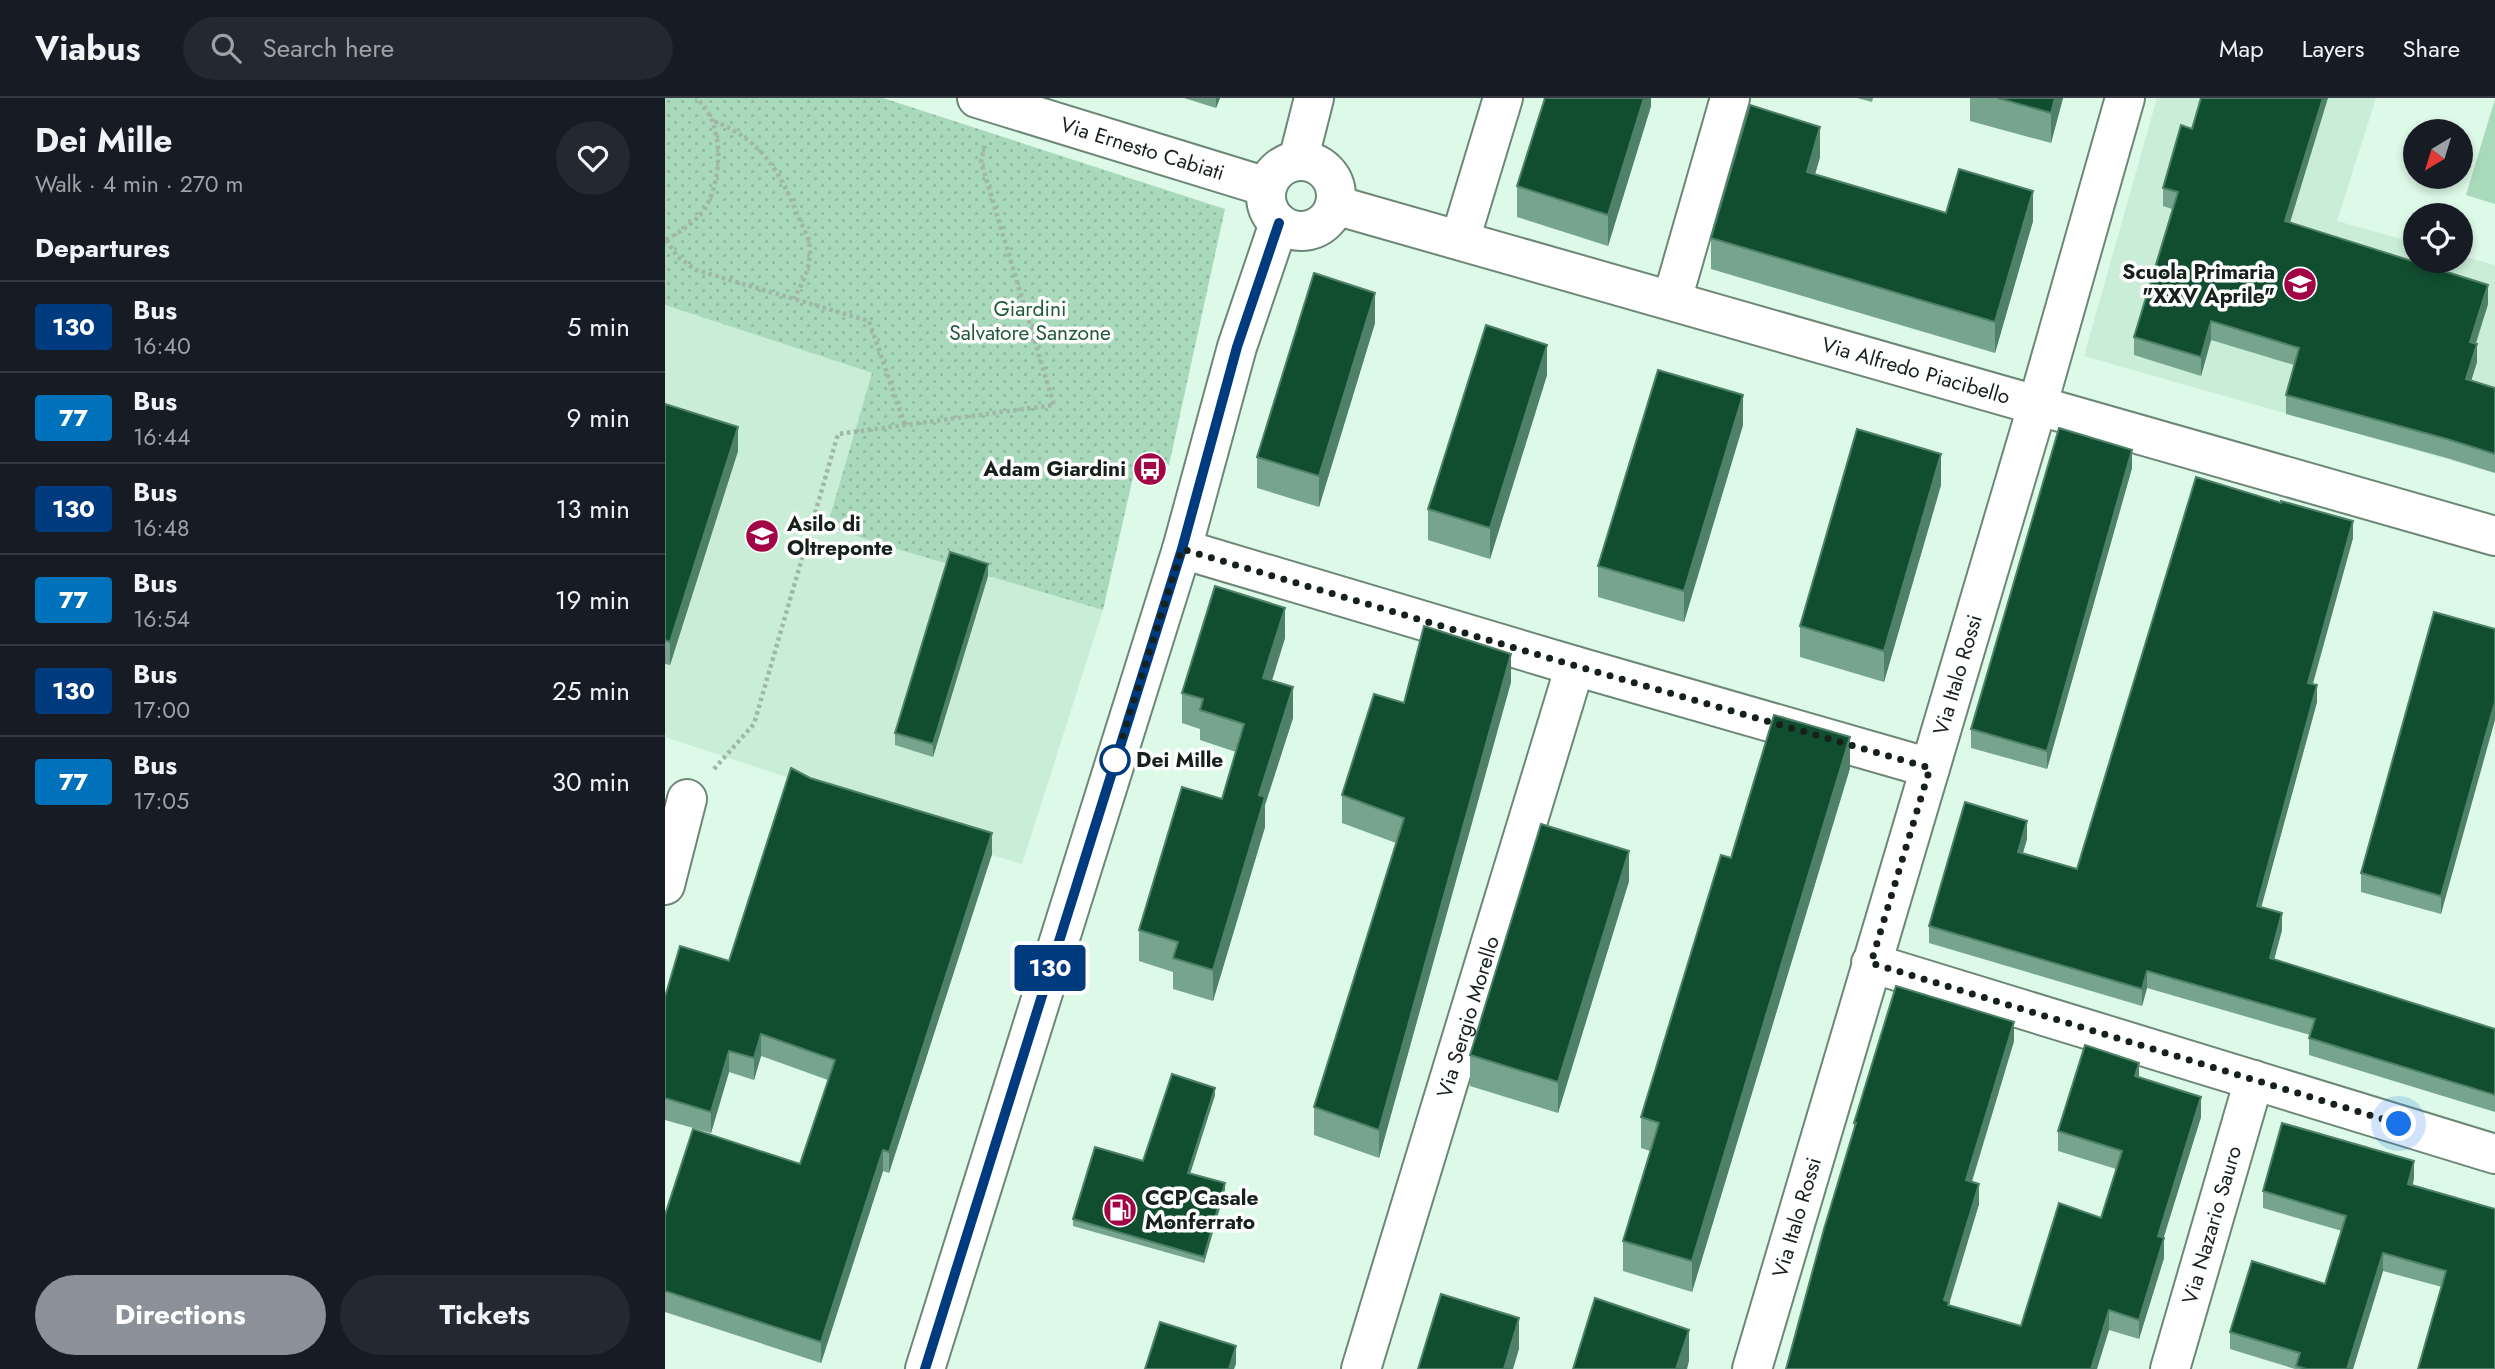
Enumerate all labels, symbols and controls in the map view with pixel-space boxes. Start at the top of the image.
search box [183,17,673,80]
text: Viabus [35,25,141,72]
icon: search [207,29,245,67]
text: Search here [263,29,394,67]
text: Map [2219,31,2264,66]
text: Layers [2302,31,2364,66]
text: Share [2402,31,2460,66]
street label: Via Ernesto Cabiati [1057,109,1228,188]
text: Dei Mille [35,117,172,164]
north arrow [2403,119,2473,189]
map controls [2403,119,2473,273]
button: heart [556,121,630,195]
text: Walk · 4 min · 270 m [35,167,243,201]
button: locate [2403,203,2473,273]
text: Departures [35,229,170,267]
place label: Scuola Primaria "XXV Aprile" [2122,257,2275,311]
school or university icon: Scuola Primaria "XXV Aprile" [2281,265,2319,303]
text: Bus [133,291,177,329]
park label: Giardini Salvatore Sanzone [949,294,1111,348]
text: 5 min [567,308,630,346]
text: 130 [52,309,95,344]
text: 16:40 [133,329,191,363]
street label: Via Alfredo Piacibello [1818,330,2013,412]
text: Bus [133,382,177,420]
text: 9 min [567,399,630,437]
text: 77 [59,400,88,435]
text: 16:44 [133,420,190,454]
bus stop icon: Adam Giardini [1131,450,1169,488]
place label: Adam Giardini [982,454,1126,484]
text: Bus [133,473,177,511]
text: 13 min [556,490,630,528]
text: 130 [52,491,95,526]
place label: Asilo di Oltreponte [786,509,893,563]
text: 16:48 [133,511,189,545]
school or university icon: Asilo di Oltreponte [743,517,781,555]
text: Bus [133,564,177,602]
text: 19 min [555,581,630,619]
text: 77 [59,582,88,617]
text: 16:54 [133,602,190,636]
street label: Via Italo Rossi [1926,611,1990,739]
text: Bus [133,655,177,693]
text: 25 min [552,672,630,710]
text: 130 [52,673,95,708]
text: 17:00 [133,693,190,727]
marker: Dei Mille [1100,745,1130,775]
place label: Dei Mille [1136,745,1223,775]
text: Bus [133,746,177,784]
text: 30 min [552,763,630,801]
text: 77 [59,764,88,799]
text: 17:05 [133,784,189,818]
street label: Via Sergio Morello [1429,932,1507,1101]
line badge: 130 [1010,945,1090,991]
text: 130 [1028,950,1072,985]
your location [2381,1106,2416,1141]
street label: Via Nazario Sauro [2175,1142,2249,1308]
street label: Via Italo Rossi [1765,1154,1829,1281]
place label: CCP Casale Monferrato [1145,1183,1258,1237]
fuel station icon: CCP Casale Monferrato [1101,1191,1139,1229]
button: Directions [35,1275,326,1355]
button: Tickets [340,1275,630,1355]

